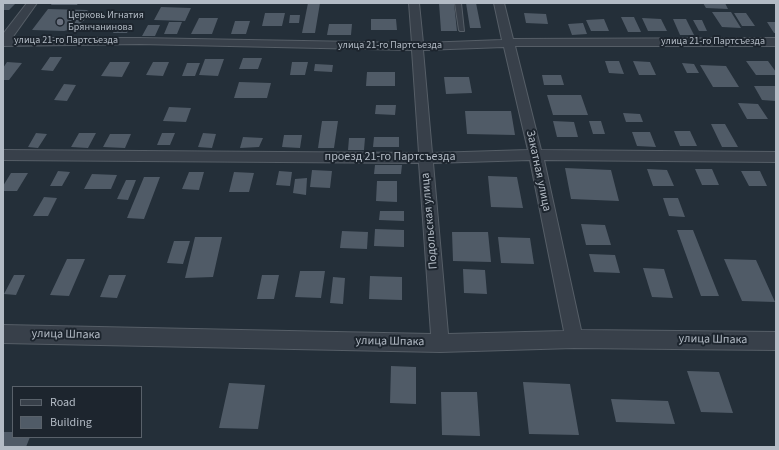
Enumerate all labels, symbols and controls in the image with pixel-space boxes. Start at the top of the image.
place label: Церковь Игнатия Брянчанинова [68,10,144,34]
marker: Церковь Игнатия Брянчанинова [55,17,65,27]
street label: улица 21-го Партсъезда [14,35,118,47]
street label: улица 21-го Партсъезда [661,36,765,48]
street label: улица 21-го Партсъезда [338,40,442,52]
street label: Закатная улица [522,129,554,213]
street label: проезд 21-го Партсъезда [324,150,456,164]
street label: Подольская улица [419,172,441,270]
street label: улица Шпака [31,327,101,343]
street label: улица Шпака [678,332,748,348]
street label: улица Шпака [355,334,425,350]
legend [12,386,142,438]
text: Road [50,394,76,411]
text: Building [50,414,92,431]

